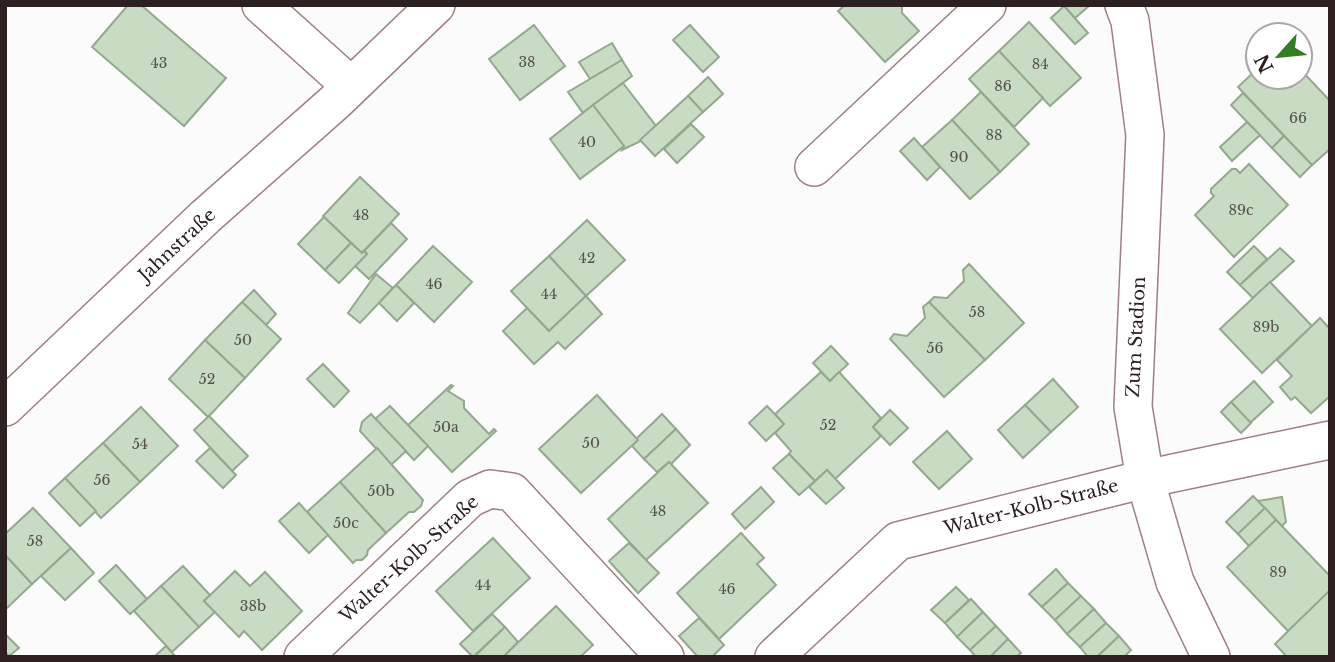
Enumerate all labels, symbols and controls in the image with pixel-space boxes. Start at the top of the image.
north arrow [1244,21,1314,91]
text: N [1250,50,1279,77]
house number: 38 [518,53,536,71]
house number: 43 [151,54,167,72]
house number: 84 [1032,55,1048,73]
house number: 86 [994,77,1012,95]
house number: 66 [1289,109,1307,127]
house number: 88 [986,126,1002,144]
house number: 40 [578,133,596,151]
house number: 90 [950,148,969,166]
house number: 89c [1229,201,1254,219]
street label: Jahnstraße [132,204,220,288]
house number: 48 [353,206,369,224]
house number: 42 [579,249,595,267]
house number: 46 [425,275,443,293]
street label: Zum Stadion [1122,276,1150,398]
house number: 44 [541,285,557,303]
house number: 58 [969,303,985,321]
house number: 89b [1253,318,1279,336]
house number: 50 [234,331,252,349]
house number: 56 [927,339,943,357]
house number: 52 [199,370,215,388]
house number: 52 [820,416,836,434]
house number: 50a [433,418,459,436]
house number: 50 [582,434,600,452]
house number: 54 [132,435,148,453]
house number: 56 [94,471,110,489]
street label: Walter-Kolb-Straße [940,475,1121,540]
house number: 50b [367,482,395,500]
street label: Walter-Kolb-Straße [334,491,483,628]
house number: 48 [650,502,666,520]
house number: 50c [333,514,359,532]
house number: 58 [27,532,43,550]
house number: 89 [1269,563,1287,581]
house number: 44 [475,576,491,594]
house number: 46 [718,580,736,598]
house number: 38b [240,597,266,615]

